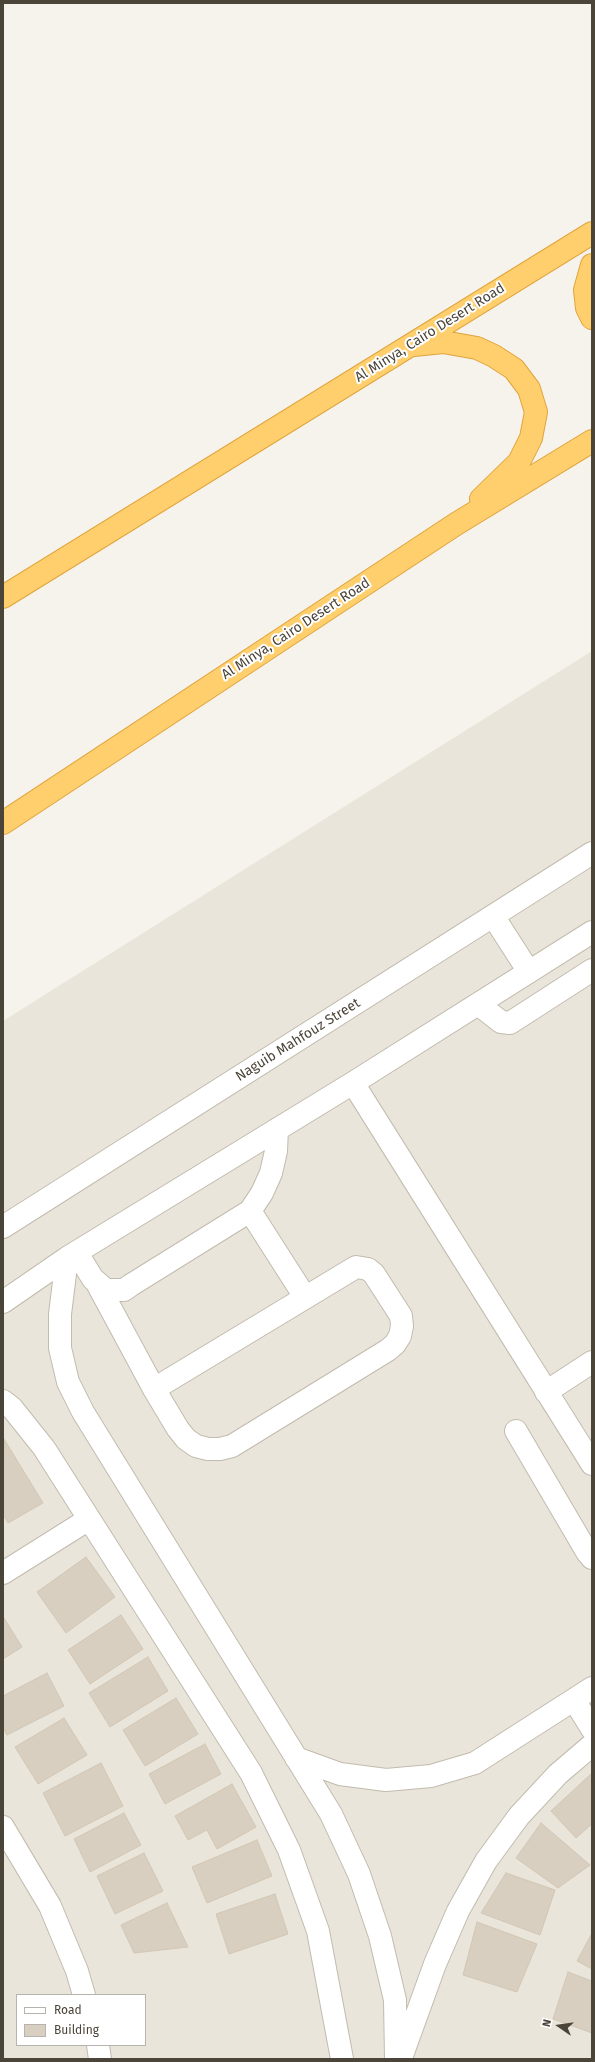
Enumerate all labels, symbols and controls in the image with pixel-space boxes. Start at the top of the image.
street label: Al Minya, Cairo Desert Road [352,280,508,386]
street label: Al Minya, Cairo Desert Road [219,575,373,683]
street label: Naguib Mahfouz Street [233,995,363,1085]
legend [16,1994,146,2046]
text: Road [54,2003,82,2017]
north arrow [539,2006,579,2046]
text: N [540,2018,554,2028]
text: Building [54,2023,99,2037]

